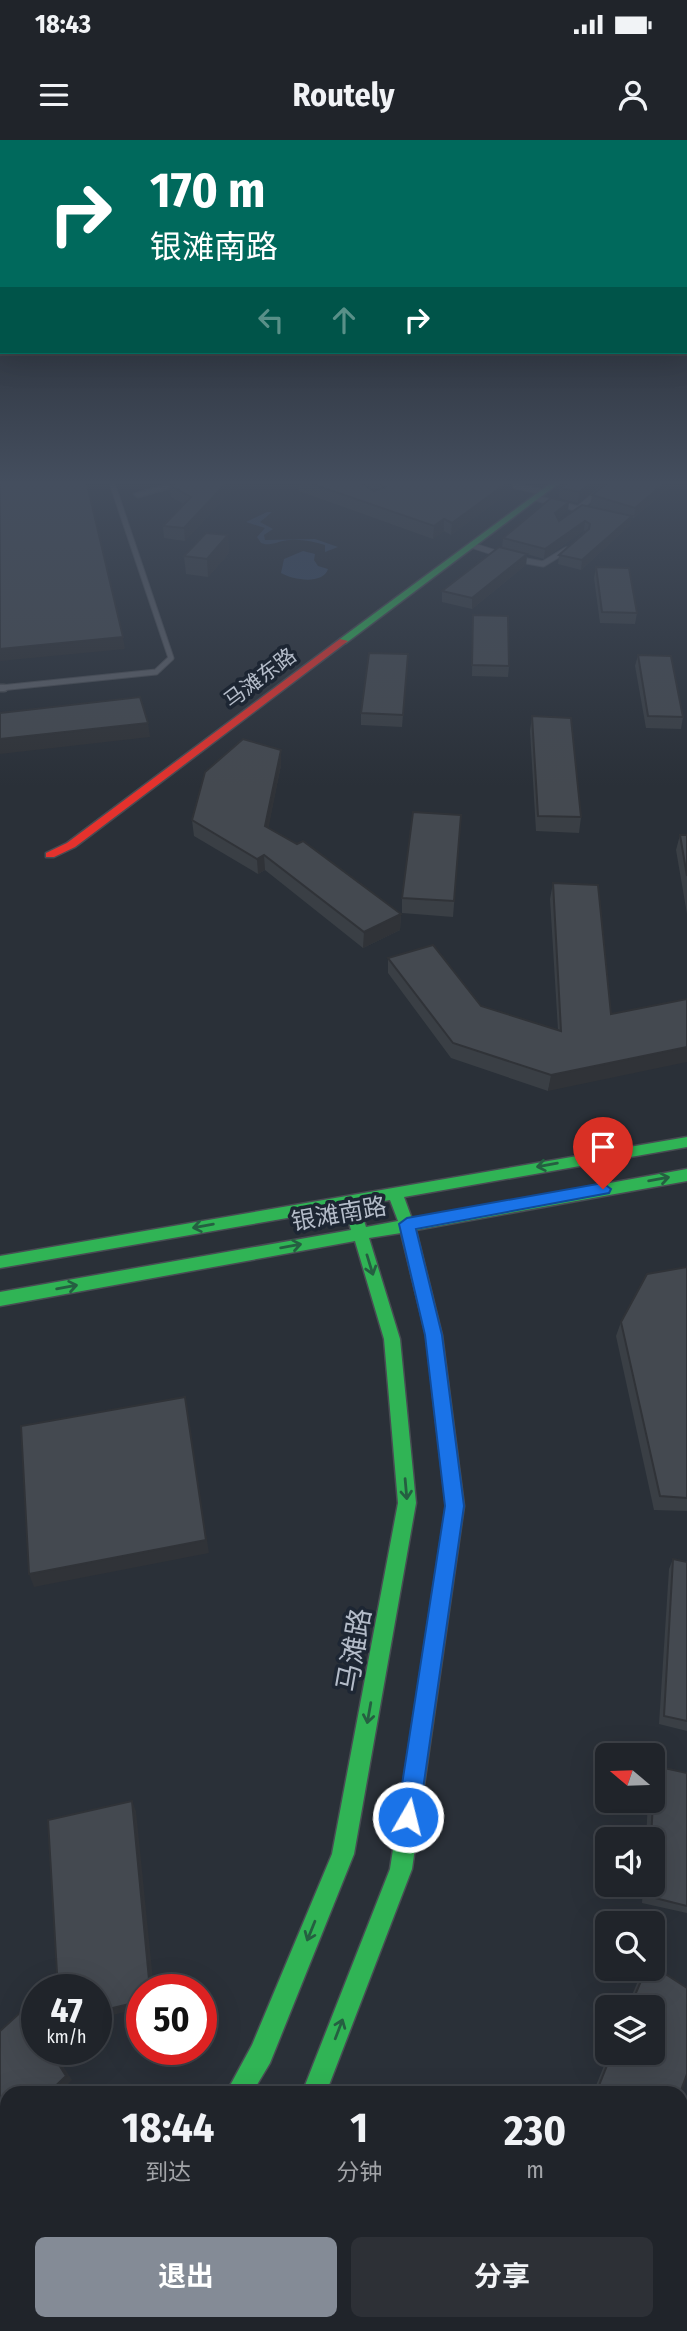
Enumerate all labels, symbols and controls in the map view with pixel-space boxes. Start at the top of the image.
text: 18:43 [35,9,91,40]
icon: menu [35,76,73,114]
text: Routely [293,76,394,114]
icon: person [614,76,652,114]
text: 170 m [150,161,266,220]
icon: right [35,168,126,259]
text: 银滩南路 [150,228,278,266]
icon: left [252,301,290,339]
icon: ahead [325,301,363,339]
icon: right [398,301,436,339]
street label: 马滩东路 [219,642,301,714]
pin [573,1117,633,1189]
icon: arrive [584,1128,622,1166]
one-way arrow [536,1159,559,1172]
one-way arrow [647,1172,670,1185]
street label: 银滩南路 [289,1192,389,1236]
one-way arrow [192,1220,214,1233]
one-way arrow [279,1239,302,1252]
one-way arrow [364,1254,377,1276]
one-way arrow [55,1280,78,1293]
one-way arrow [400,1477,413,1499]
street label: 马滩路 [330,1606,378,1694]
one-way arrow [362,1701,375,1724]
north arrow [595,1743,665,1813]
map controls [595,1743,665,2065]
position arrow [371,1780,445,1854]
button: sound [595,1827,665,1897]
button: search [595,1911,665,1981]
one-way arrow [304,1920,317,1942]
speed limit sign: 50 [126,1974,217,2065]
text: 47 [50,1989,83,2031]
button: layers [595,1995,665,2065]
one-way arrow [334,2019,346,2041]
text: km/h [46,2026,87,2048]
text: 18:44 [122,2103,214,2153]
text: 1 [350,2103,368,2153]
text: 230 [504,2106,566,2156]
text: m [526,2156,544,2184]
text: 到达 [145,2158,191,2186]
text: 分钟 [336,2158,382,2186]
button: 退出 [35,2237,337,2317]
button: 分享 [351,2237,653,2317]

